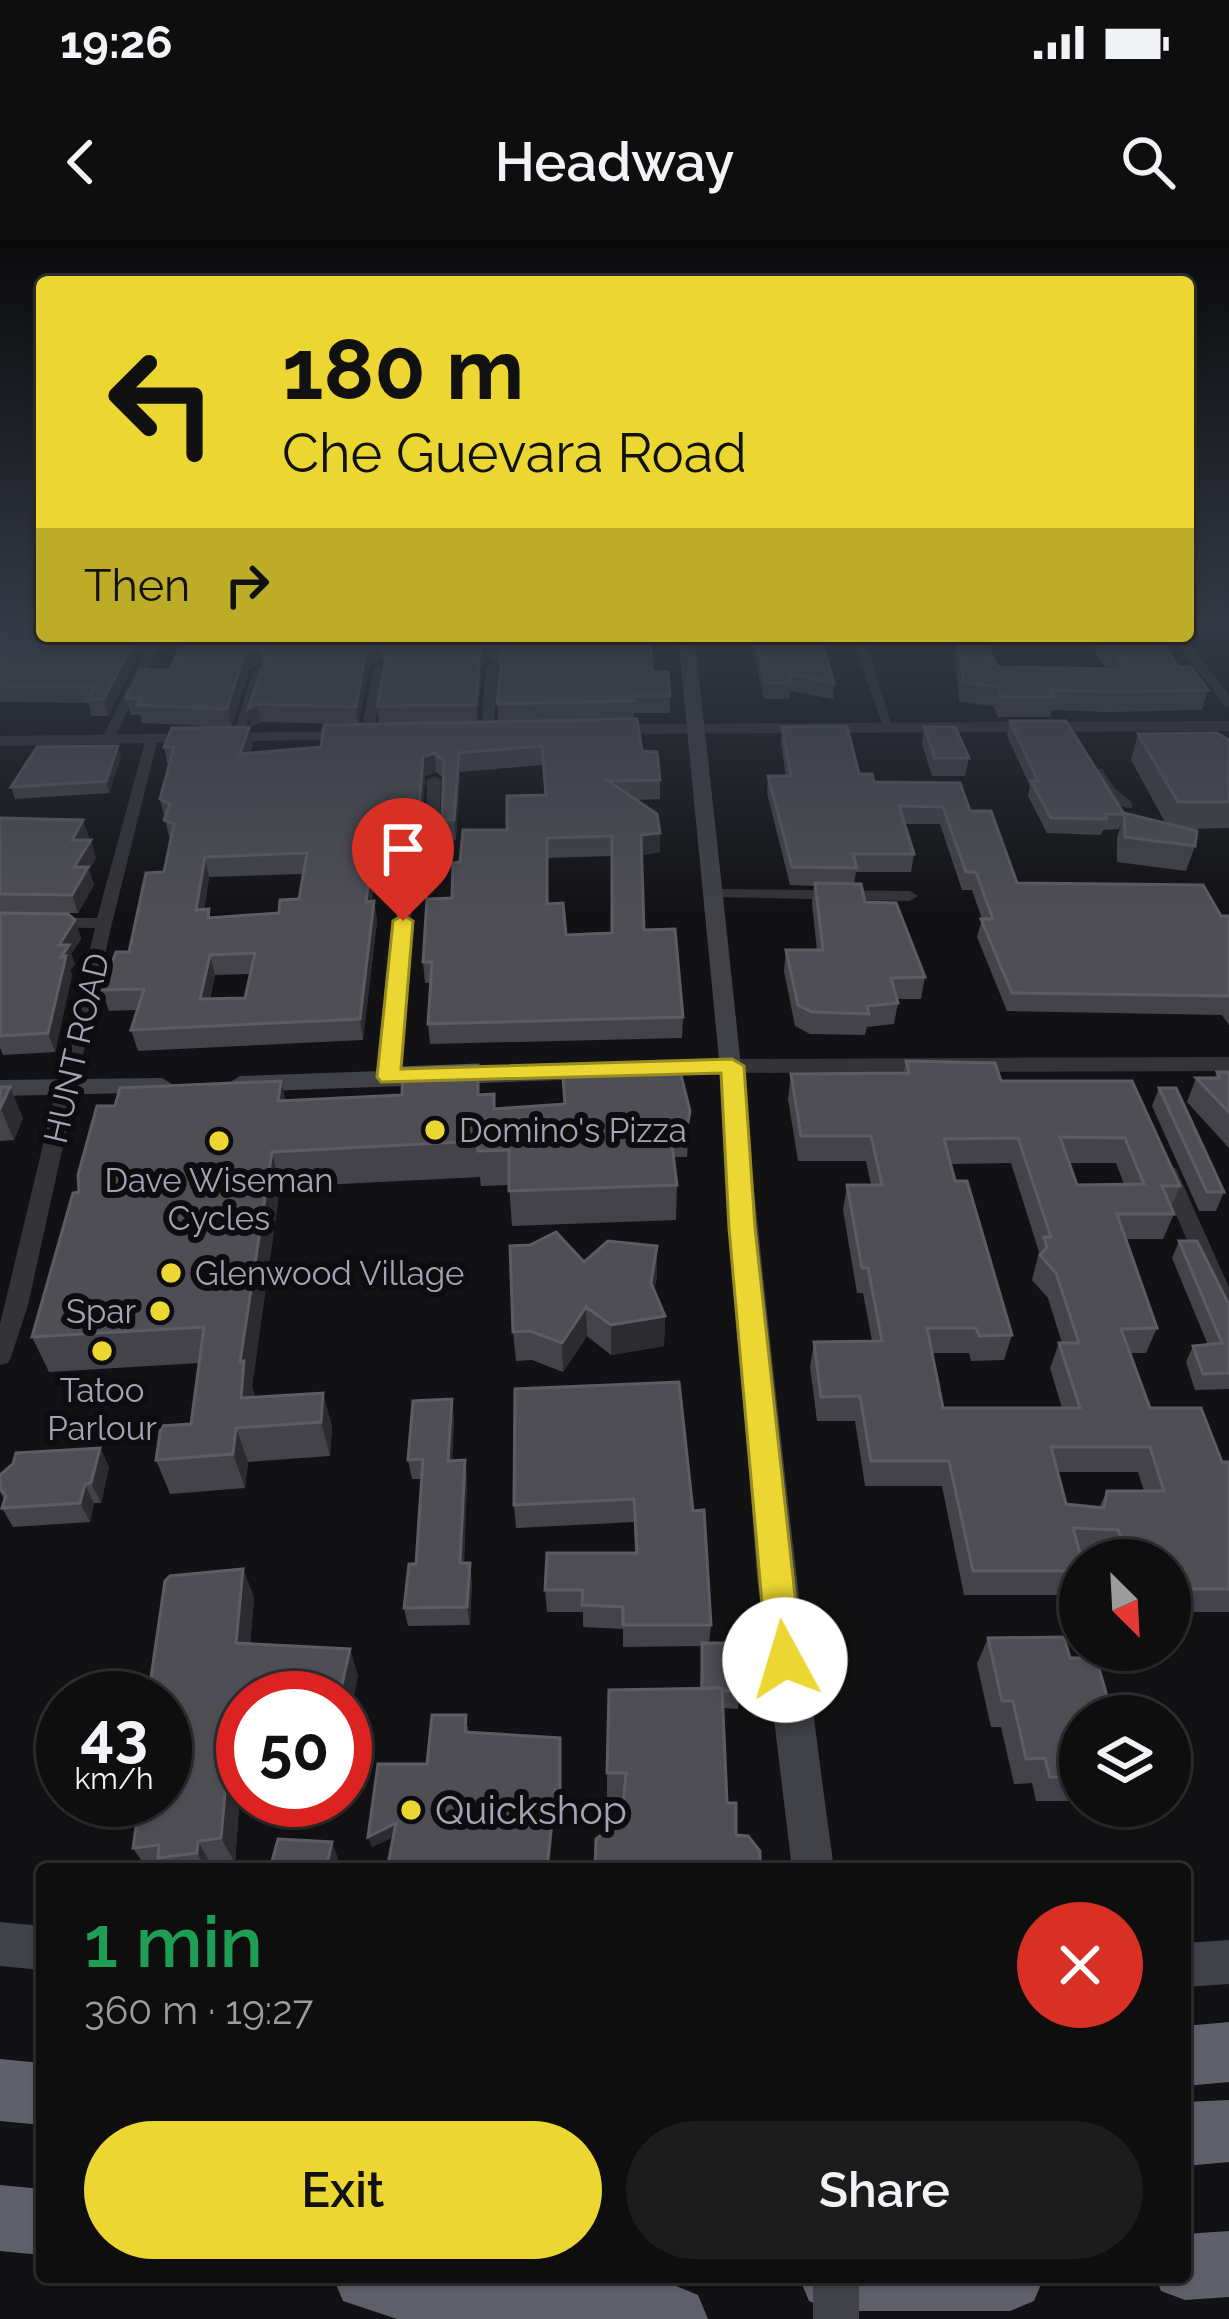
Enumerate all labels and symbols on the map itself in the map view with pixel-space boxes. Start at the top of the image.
pin [352,798,454,921]
street label: HUNT ROAD [36,949,117,1147]
place label: Domino's Pizza [459,1111,687,1150]
marker: Domino's Pizza [422,1117,448,1143]
marker: Dave Wiseman Cycles [206,1128,232,1154]
place label: Dave Wiseman Cycles [104,1161,334,1238]
place label: Glenwood Village [195,1254,464,1293]
marker: Glenwood Village [158,1260,184,1286]
place label: Spar [66,1292,136,1331]
marker: Spar [147,1298,173,1324]
marker: Tatoo Parlour [89,1338,115,1364]
place label: Tatoo Parlour [47,1371,157,1448]
north arrow [1059,1539,1191,1671]
position arrow [722,1597,848,1723]
speed limit sign: 50 [216,1671,372,1827]
place label: Quickshop [435,1787,627,1833]
marker: Quickshop [398,1797,424,1823]

